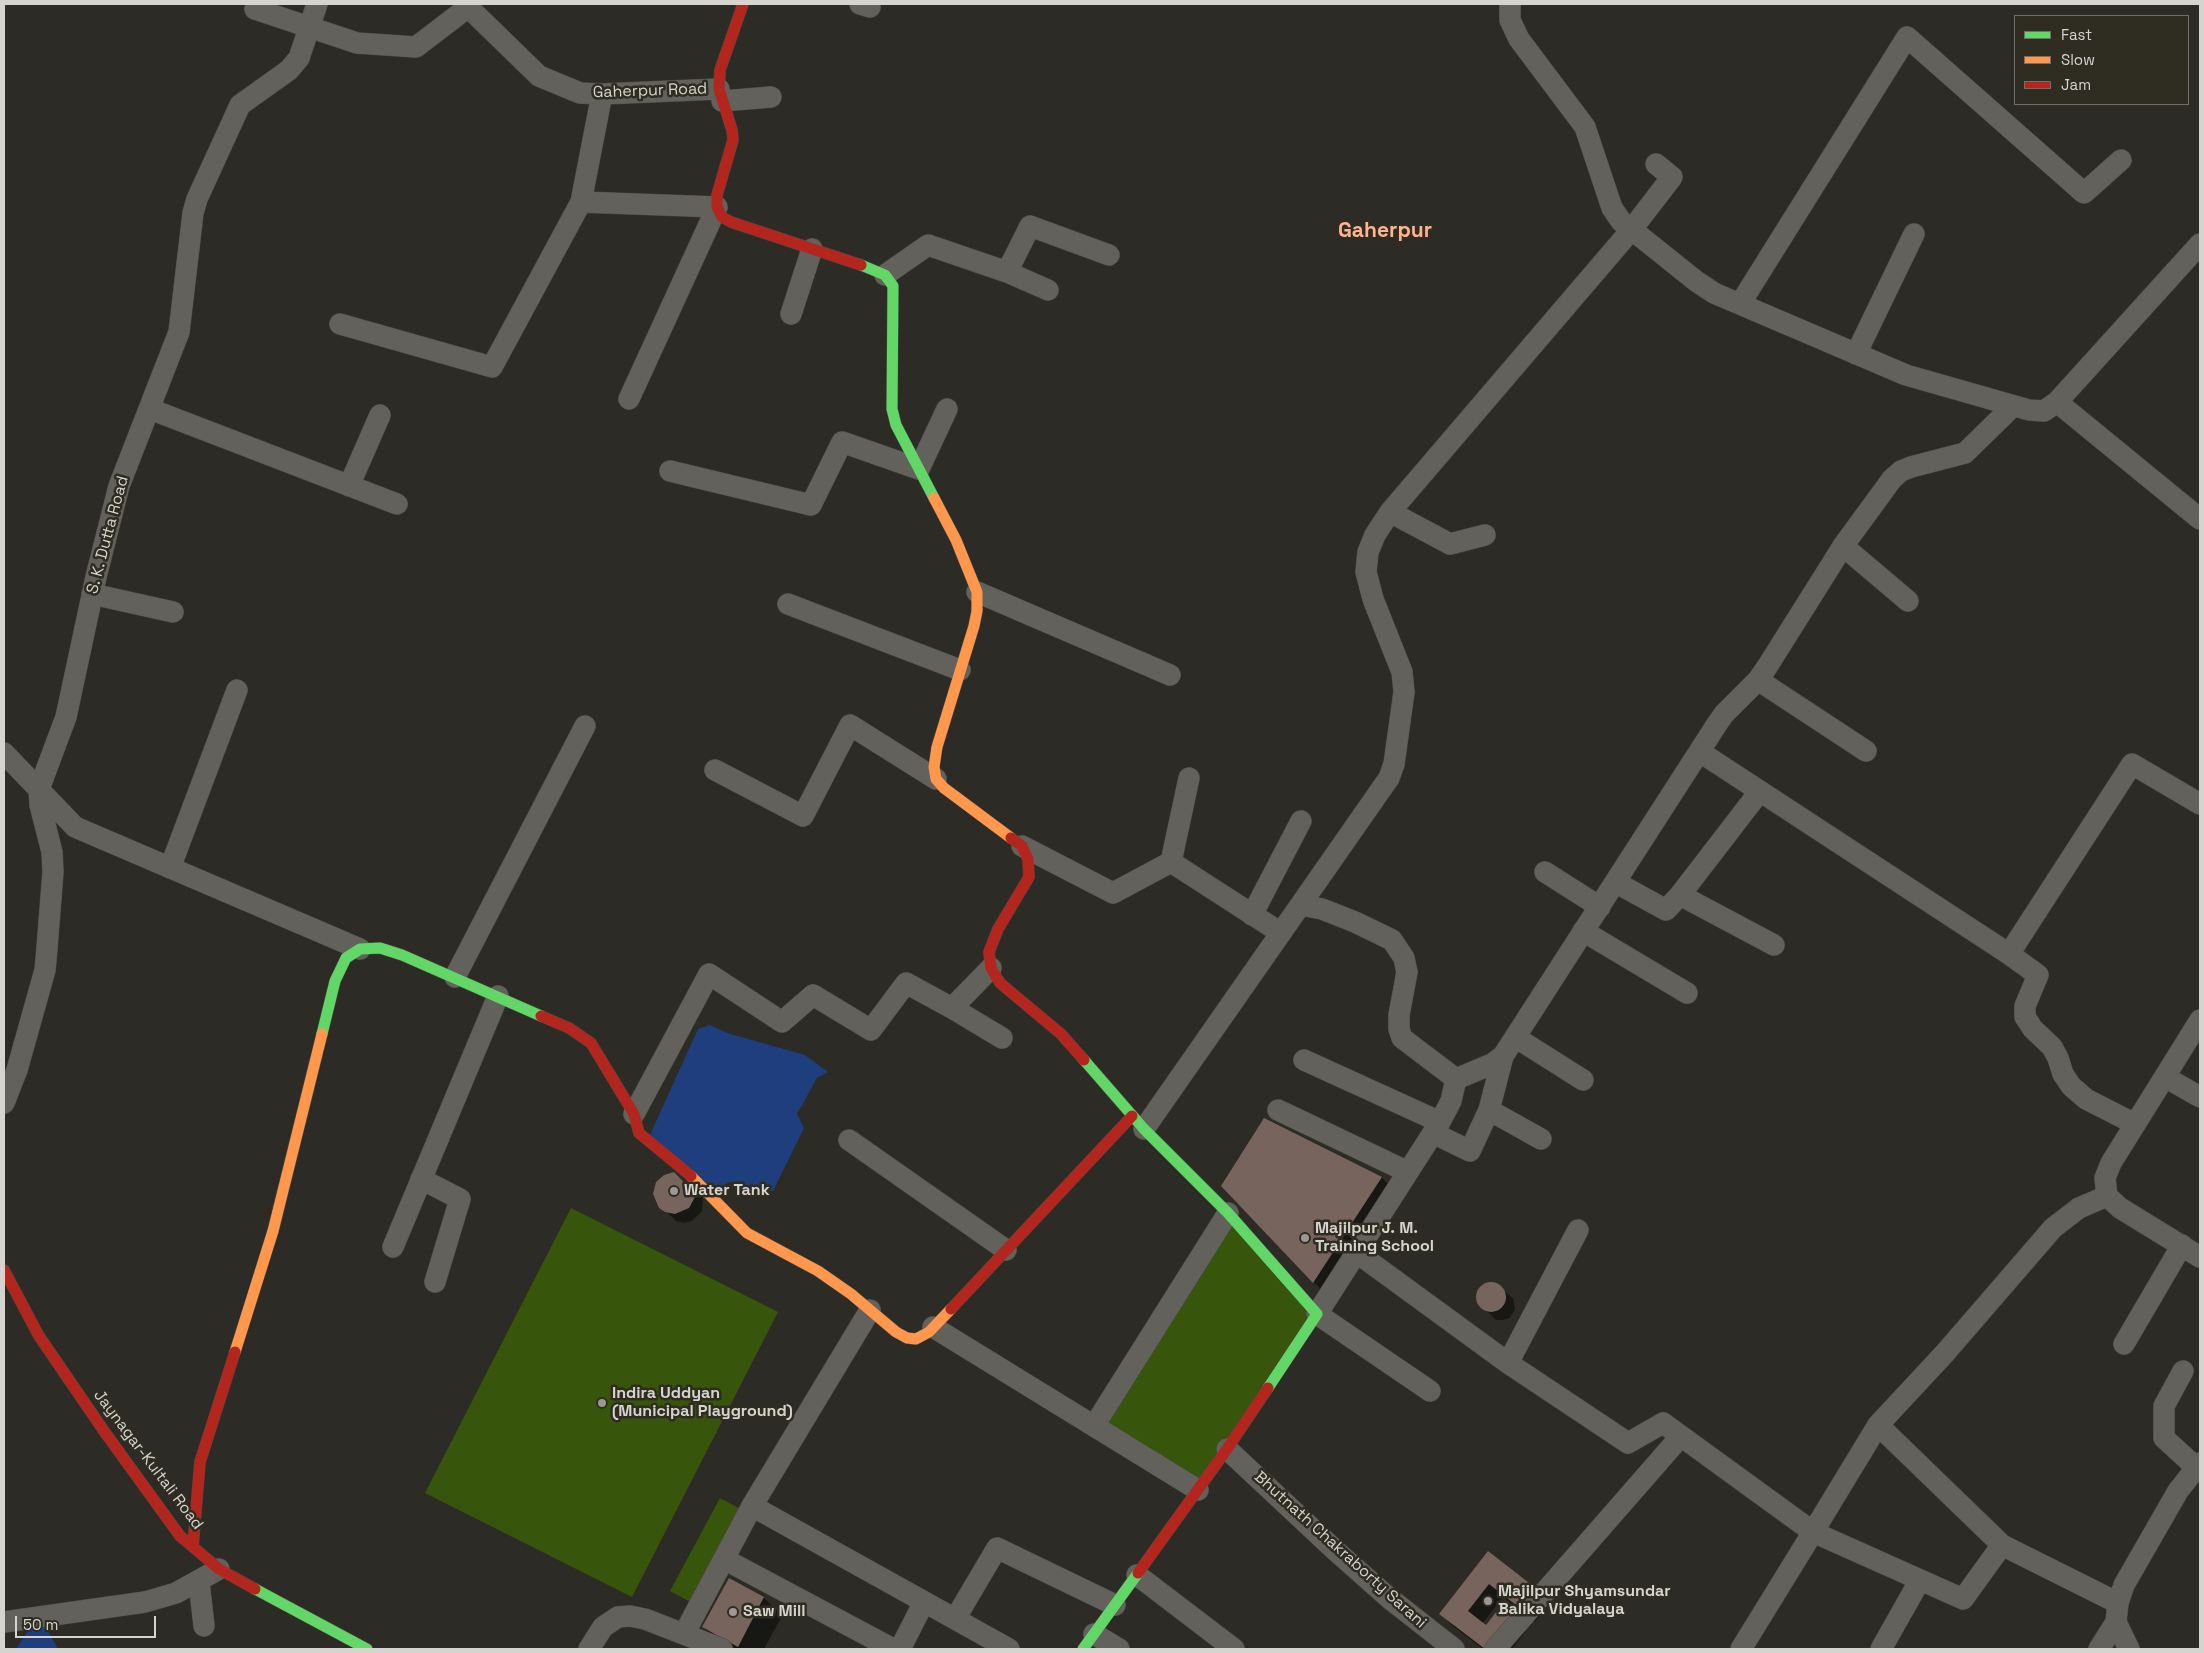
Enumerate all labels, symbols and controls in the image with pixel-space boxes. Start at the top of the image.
legend [2014,15,2189,105]
text: Fast [2061,25,2092,44]
text: Slow [2061,50,2095,69]
text: Jam [2061,75,2091,94]
street label: Gaherpur Road [592,79,708,103]
district label: Gaherpur [1338,218,1432,244]
street label: S. K. Dutta Road [83,474,133,596]
place label: Water Tank [684,1181,770,1201]
marker: Water Tank [668,1185,680,1197]
place label: Majilpur J. M. Training School [1315,1219,1434,1257]
marker: Majilpur J. M. Training School [1299,1232,1311,1244]
place label: Indira Uddyan (Municipal Playground) [612,1384,793,1422]
street label: Jaynagar-Kultali Road [89,1386,207,1534]
marker: Indira Uddyan (Municipal Playground) [596,1397,608,1409]
street label: Bhutnath Chakraborty Sarani [1250,1468,1430,1632]
place label: Majilpur Shyamsundar Balika Vidyalaya [1498,1582,1671,1620]
marker: Majilpur Shyamsundar Balika Vidyalaya [1482,1595,1494,1607]
place label: Saw Mill [743,1602,805,1622]
scale bar [18,1606,159,1638]
marker: Saw Mill [727,1606,739,1618]
text: 50 m [23,1615,58,1634]

